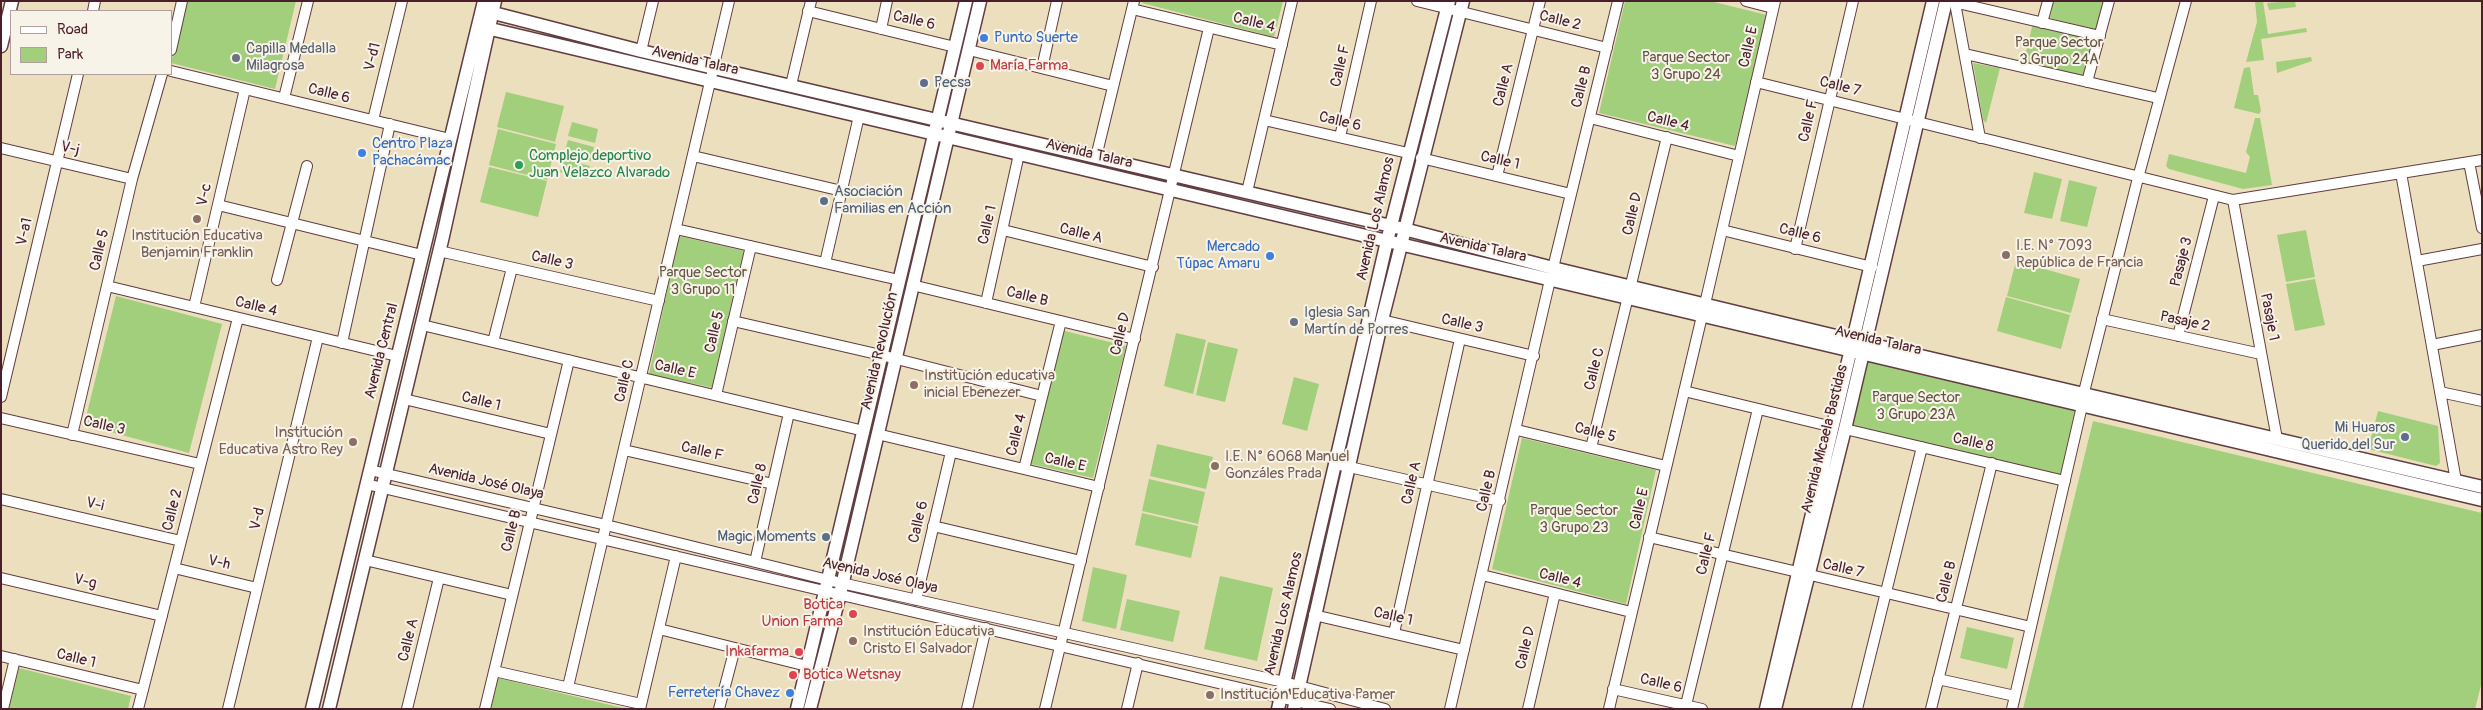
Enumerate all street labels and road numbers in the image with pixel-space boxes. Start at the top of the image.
street label: Calle 6 [891,7,937,35]
street label: Calle 2 [1537,7,1583,35]
street label: Calle 4 [1231,9,1277,37]
street label: Calle E [1736,25,1762,69]
street label: V-d1 [361,41,385,73]
street label: Avenida Talara [650,42,740,80]
street label: Calle F [1327,43,1355,89]
street label: Calle A [1490,62,1518,108]
street label: Calle B [1568,64,1596,110]
street label: Calle 7 [1817,73,1863,101]
street label: Calle 6 [306,80,352,108]
street label: Calle F [1795,98,1823,144]
street label: Calle 6 [1317,108,1363,136]
street label: Calle 4 [1645,108,1691,136]
street label: Avenida Talara [1044,135,1134,173]
street label: V-j [59,138,81,160]
street label: Calle 1 [1479,148,1521,174]
street label: Avenida Los Alamos [1353,155,1399,283]
street label: V-c [194,182,216,208]
street label: Calle D [1619,191,1647,237]
street label: Calle 1 [975,204,1001,246]
street label: V-a1 [13,216,37,248]
street label: Calle A [1058,220,1104,248]
street label: Calle 6 [1777,220,1823,248]
street label: Calle 5 [86,227,114,273]
street label: Avenida Talara [1438,229,1528,267]
street label: Pasaje 3 [2167,235,2197,289]
street label: Calle 3 [529,247,575,275]
street label: Calle B [1004,283,1050,311]
street label: Avenida Revolución [858,290,902,412]
street label: Pasaje 1 [2256,292,2282,342]
street label: Calle 4 [233,293,279,321]
street label: Avenida Central [361,301,403,401]
street label: Pasaje 2 [2158,308,2212,336]
street label: Calle 5 [701,309,729,355]
street label: Calle 3 [1439,310,1485,338]
street label: Calle D [1107,311,1135,357]
street label: Avenida Talara [1833,322,1923,360]
street label: Calle C [1581,346,1609,392]
street label: Calle E [653,357,697,383]
street label: Calle C [611,358,639,404]
street label: Avenida Micaela Bastidas [1798,363,1852,515]
street label: Calle 1 [459,388,503,416]
street label: Calle 3 [81,412,127,440]
street label: Calle 4 [1003,412,1031,458]
street label: Calle 5 [1572,419,1618,447]
street label: Calle 8 [1951,430,1995,456]
street label: Calle F [679,438,725,466]
street label: Calle E [1043,450,1087,476]
street label: Avenida José Olaya [426,460,546,504]
street label: Calle A [1398,460,1426,506]
street label: Calle 8 [745,462,771,506]
street label: Calle B [1473,468,1501,514]
street label: Calle 2 [159,487,187,533]
street label: Calle E [1627,487,1653,531]
street label: V-i [84,494,106,516]
street label: Calle 6 [905,499,933,545]
street label: V-d [247,506,269,532]
street label: Calle B [498,508,526,554]
street label: Calle F [1693,531,1721,577]
street label: Avenida Los Alamos [1261,550,1307,678]
street label: V-h [206,552,232,574]
street label: Avenida José Olaya [820,554,940,598]
street label: Calle 7 [1821,556,1865,582]
street label: Calle B [1933,559,1961,605]
street label: Calle 4 [1537,565,1583,593]
street label: V-g [72,570,98,594]
street label: Calle 1 [1372,604,1414,630]
street label: Calle A [395,617,423,663]
street label: Calle D [1512,625,1540,671]
street label: Calle 1 [54,645,98,673]
street label: Calle 6 [1638,670,1684,698]

